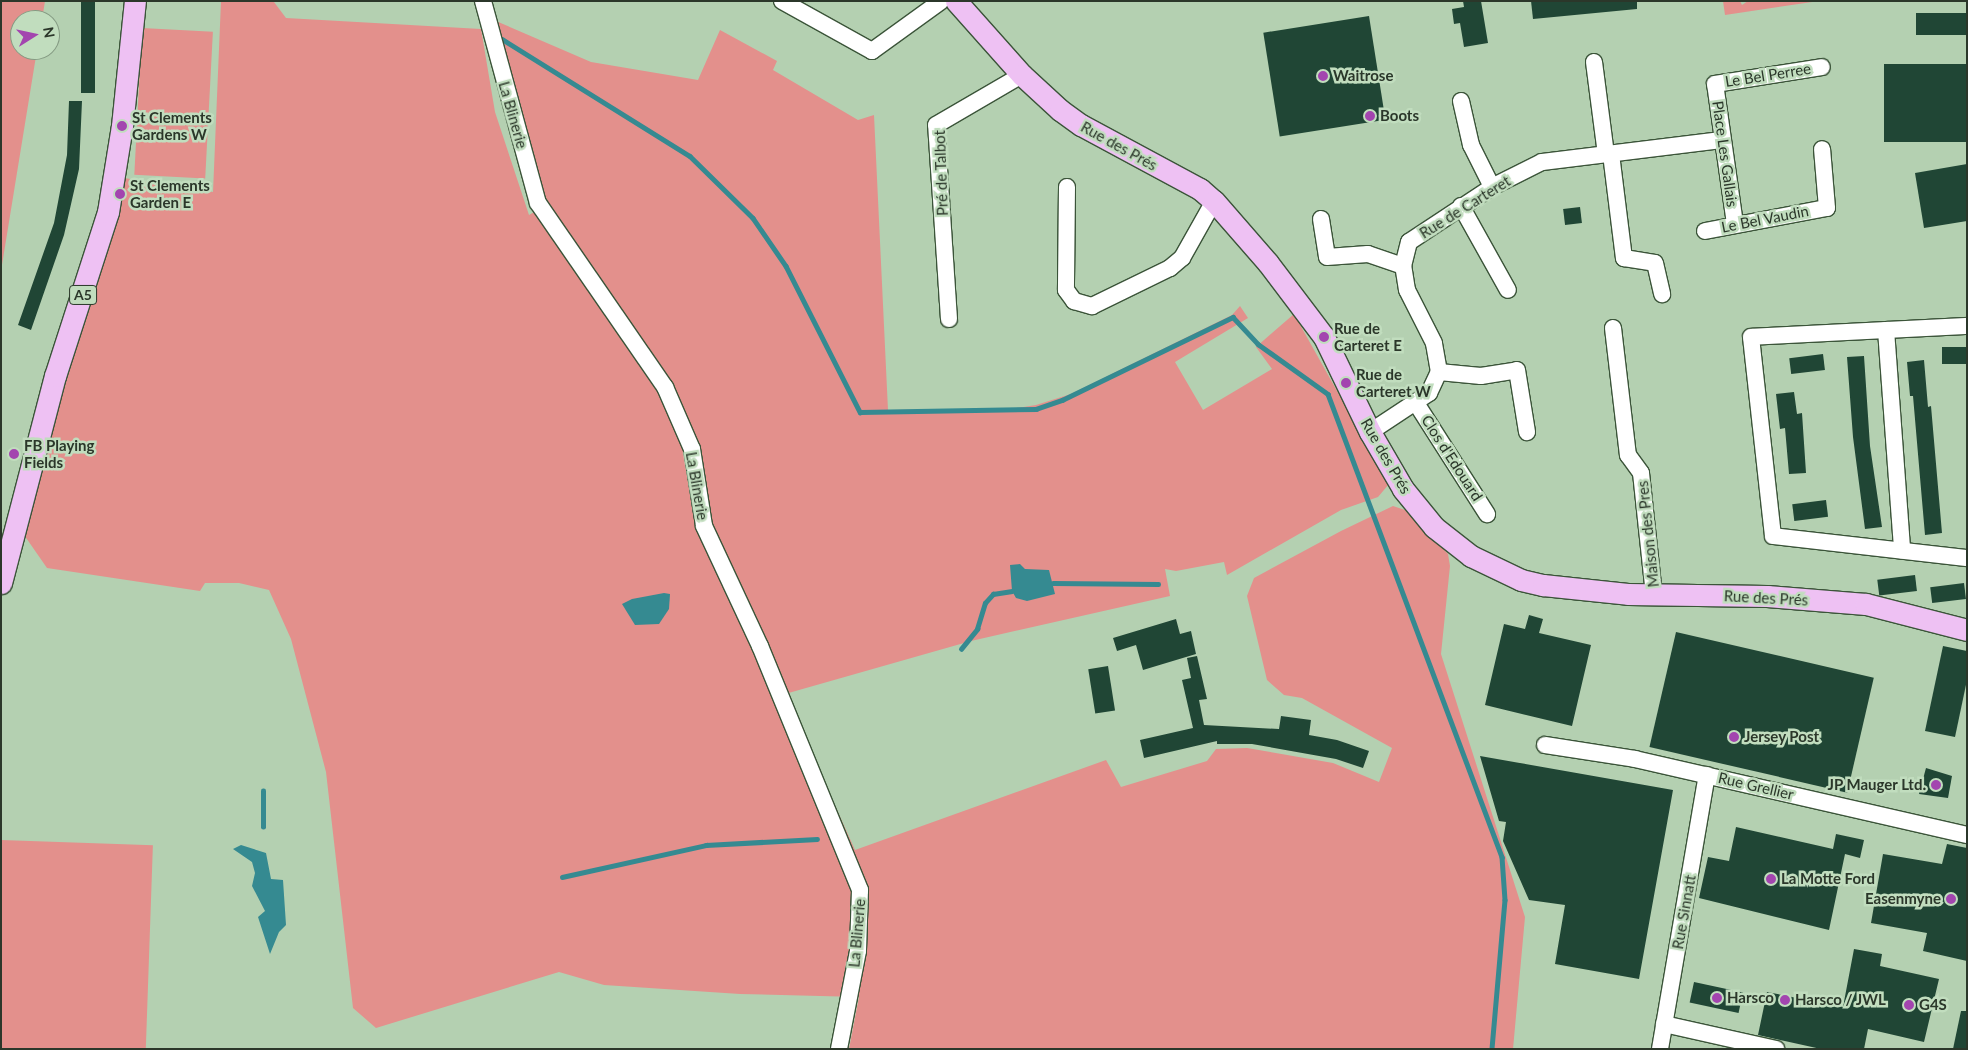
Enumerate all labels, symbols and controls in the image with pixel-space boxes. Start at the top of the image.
north arrow [10,10,60,60]
text: N [40,26,59,39]
street label: Le Bel Perree [1724,59,1812,91]
place label: Waitrose [1333,67,1393,85]
marker: Waitrose [1317,70,1329,82]
street label: La Blinerie [495,79,531,151]
street label: Place Les Gallais [1709,100,1741,208]
place label: Boots [1380,107,1419,125]
place label: St Clements Gardens W [132,108,212,143]
marker: Boots [1364,110,1376,122]
street label: Rue des Prés [1078,118,1160,174]
marker: St Clements Gardens W [116,120,128,132]
street label: Pré de Talbot [931,130,951,216]
street label: Rue de Carteret [1416,172,1514,242]
place label: St Clements Garden E [130,176,210,211]
marker: St Clements Garden E [114,188,126,200]
street label: Le Bel Vaudin [1720,202,1810,236]
road number: A5 [68,284,98,306]
place label: Rue de Carteret E [1334,319,1402,354]
marker: Rue de Carteret E [1318,331,1330,343]
place label: Rue de Carteret W [1356,365,1431,400]
marker: Rue de Carteret W [1340,377,1352,389]
street label: Clos d'Edouard [1418,412,1486,504]
street label: Rue des Prés [1357,415,1415,497]
place label: FB Playing Fields [24,436,94,471]
marker: FB Playing Fields [8,448,20,460]
street label: La Blinerie [682,450,712,522]
street label: Maison des Pres [1633,480,1663,588]
street label: Rue des Prés [1723,587,1809,609]
place label: Jersey Post [1744,728,1819,746]
marker: Jersey Post [1728,731,1740,743]
street label: Rue Grellier [1716,769,1796,803]
place label: JP Mauger Ltd. [1827,776,1926,794]
marker: JP Mauger Ltd. [1930,779,1942,791]
place label: La Motte Ford [1781,870,1875,888]
street label: Rue Sinnatt [1669,873,1699,951]
marker: La Motte Ford [1765,873,1777,885]
place label: Easenmyne [1865,890,1941,908]
marker: Easenmyne [1945,893,1957,905]
street label: La Blinerie [845,898,869,968]
place label: Harsco [1727,989,1774,1007]
place label: Harsco / JWL [1795,991,1886,1009]
marker: Harsco [1711,992,1723,1004]
marker: Harsco / JWL [1779,994,1791,1006]
place label: G4S [1919,996,1947,1014]
marker: G4S [1903,999,1915,1011]

